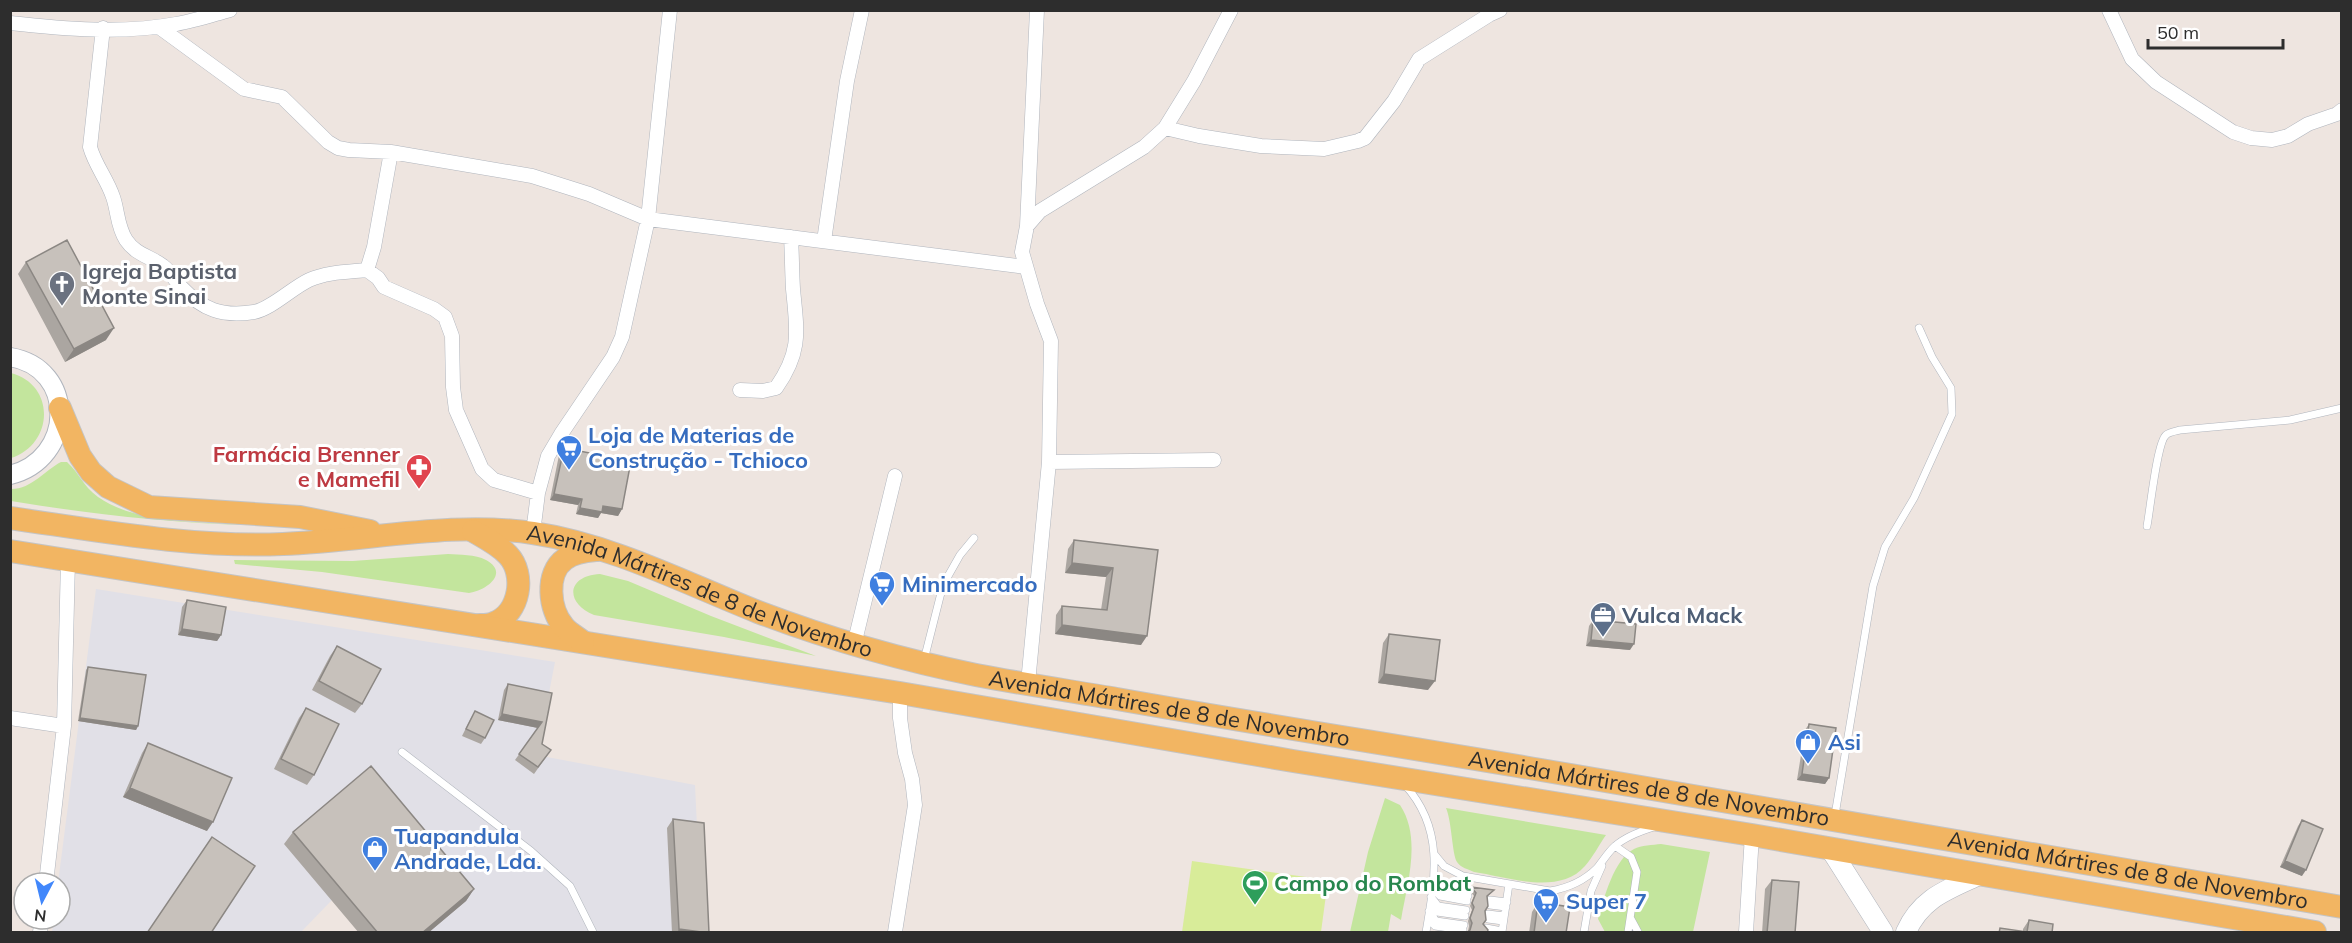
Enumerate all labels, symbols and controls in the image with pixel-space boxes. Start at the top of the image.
scale bar [2148,12,2283,50]
text: 50 m [2157,21,2199,44]
place label: Igreja Baptista Monte Sinai [82,257,237,310]
church icon: Igreja Baptista Monte Sinai [47,269,77,307]
place label: Loja de Materias de Construção - Tchioco [588,421,808,474]
supermarket icon: Loja de Materias de Construção - Tchioco [554,433,584,471]
place label: Farmácia Brenner e Mamefil [213,440,400,493]
pharmacy icon: Farmácia Brenner e Mamefil [404,452,434,490]
street label: Avenida Mártires de 8 de Novembro [525,518,876,663]
supermarket icon: Minimercado [867,569,897,607]
place label: Minimercado [902,570,1038,598]
office icon: Vulca Mack [1588,600,1618,638]
place label: Vulca Mack [1621,601,1743,629]
street label: Avenida Mártires de 8 de Novembro [987,664,1352,752]
shop icon: Asi [1793,727,1823,765]
place label: Asi [1828,728,1861,756]
street label: Avenida Mártires de 8 de Novembro [1466,744,1831,832]
place label: Tuapandula Andrade, Lda. [394,822,542,875]
street label: Avenida Mártires de 8 de Novembro [1945,825,2310,915]
shop icon: Tuapandula Andrade, Lda. [360,834,390,872]
sports icon: Campo do Rombat [1240,868,1270,906]
place label: Campo do Rombat [1274,869,1471,897]
north arrow [12,871,72,931]
supermarket icon: Super 7 [1531,886,1561,924]
place label: Super 7 [1566,887,1647,915]
text: N [33,905,47,927]

